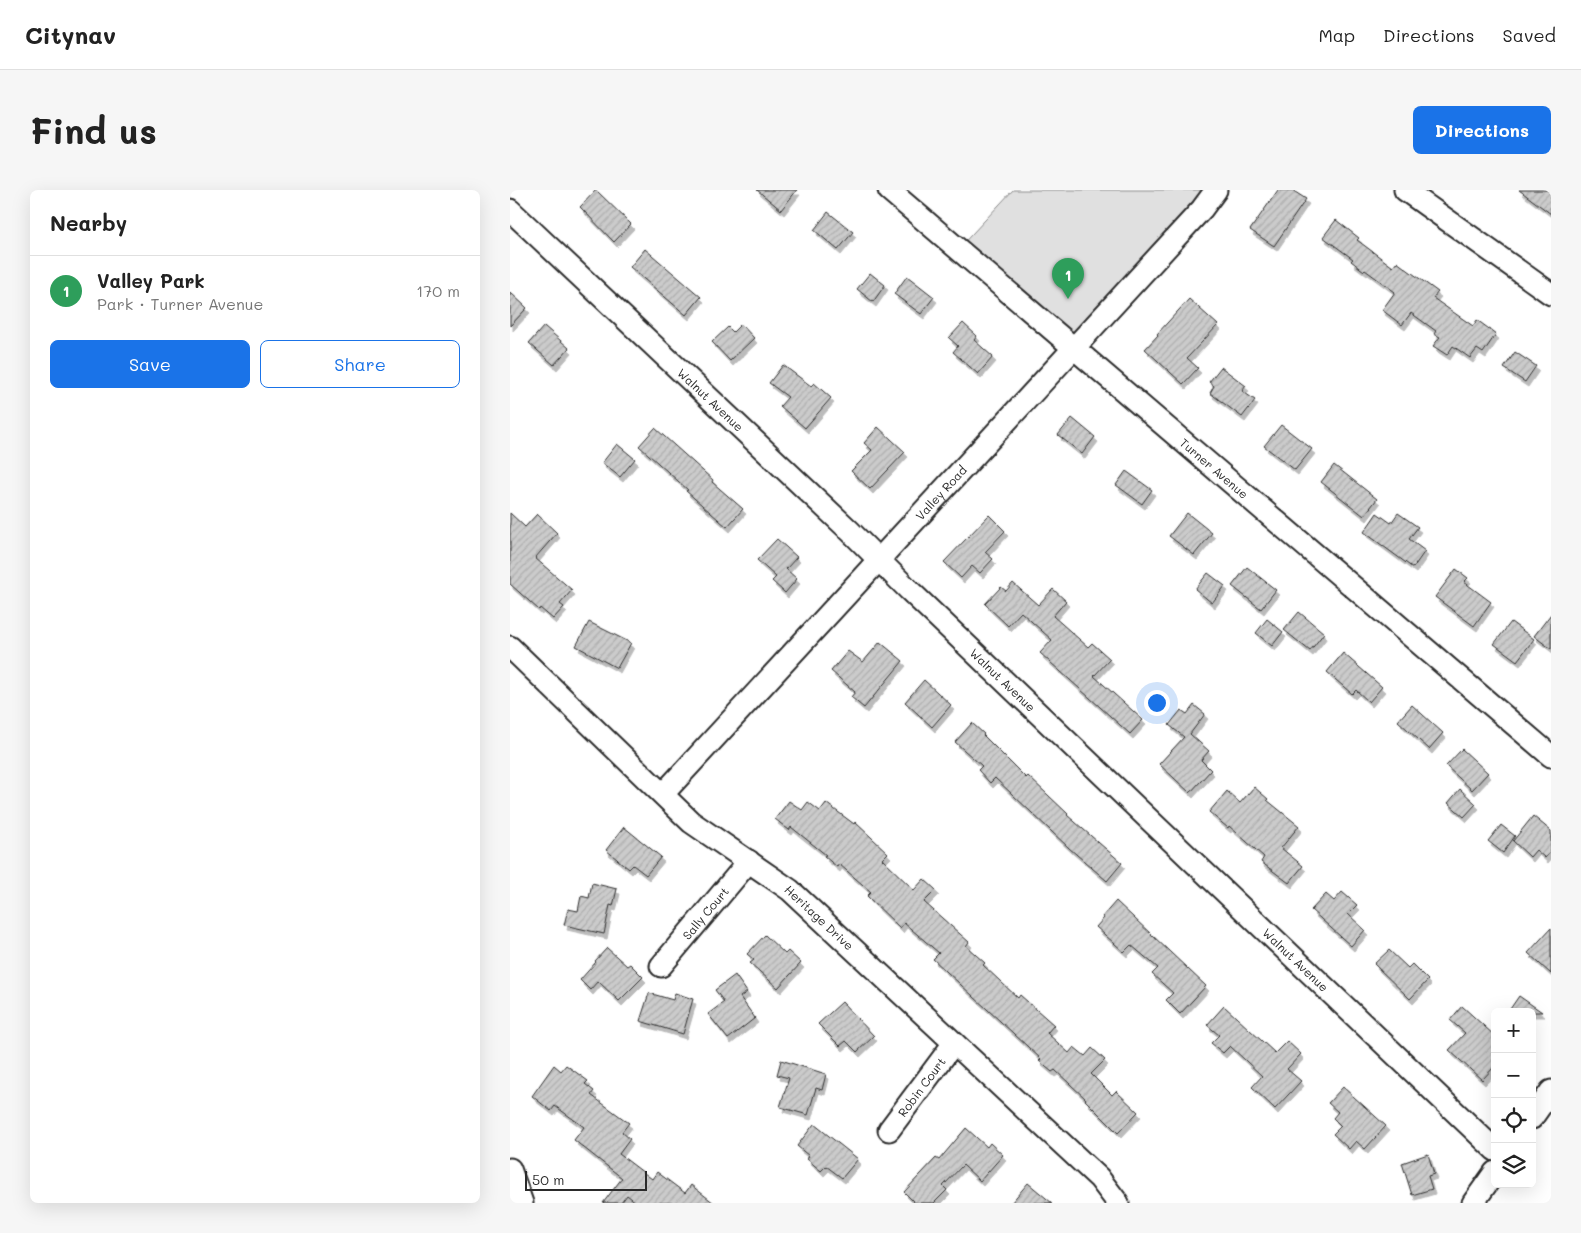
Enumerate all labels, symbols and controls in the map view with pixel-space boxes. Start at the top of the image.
text: Citynav [25,19,116,50]
text: Map [1318,23,1355,47]
text: Directions [1383,23,1475,47]
text: Saved [1503,23,1556,47]
button: Directions [1413,106,1551,154]
text: Find us [30,107,157,153]
text: Nearby [50,209,127,236]
pin: 1 [1052,258,1084,299]
text: Valley Park [97,268,205,293]
text: 1 [62,280,70,301]
text: 170 m [416,280,460,301]
text: Park · Turner Avenue [97,293,263,314]
button: Save [50,340,250,388]
button: Share [260,340,460,388]
street label: Walnut Avenue [674,364,747,434]
street label: Turner Avenue [1177,434,1252,502]
street label: Valley Road [912,462,970,523]
street label: Walnut Avenue [967,645,1039,715]
your location [1144,690,1170,716]
street label: Heritage Drive [782,881,857,953]
street label: Sally Court [679,883,732,943]
street label: Walnut Avenue [1260,924,1332,995]
map controls [1491,1008,1536,1188]
button: + [1491,1008,1536,1053]
button: − [1491,1053,1536,1098]
street label: Robin Court [894,1054,949,1120]
button: locate [1491,1098,1536,1143]
button: layers [1491,1143,1536,1188]
scale bar [525,1168,648,1191]
text: 50 m [532,1170,564,1189]

